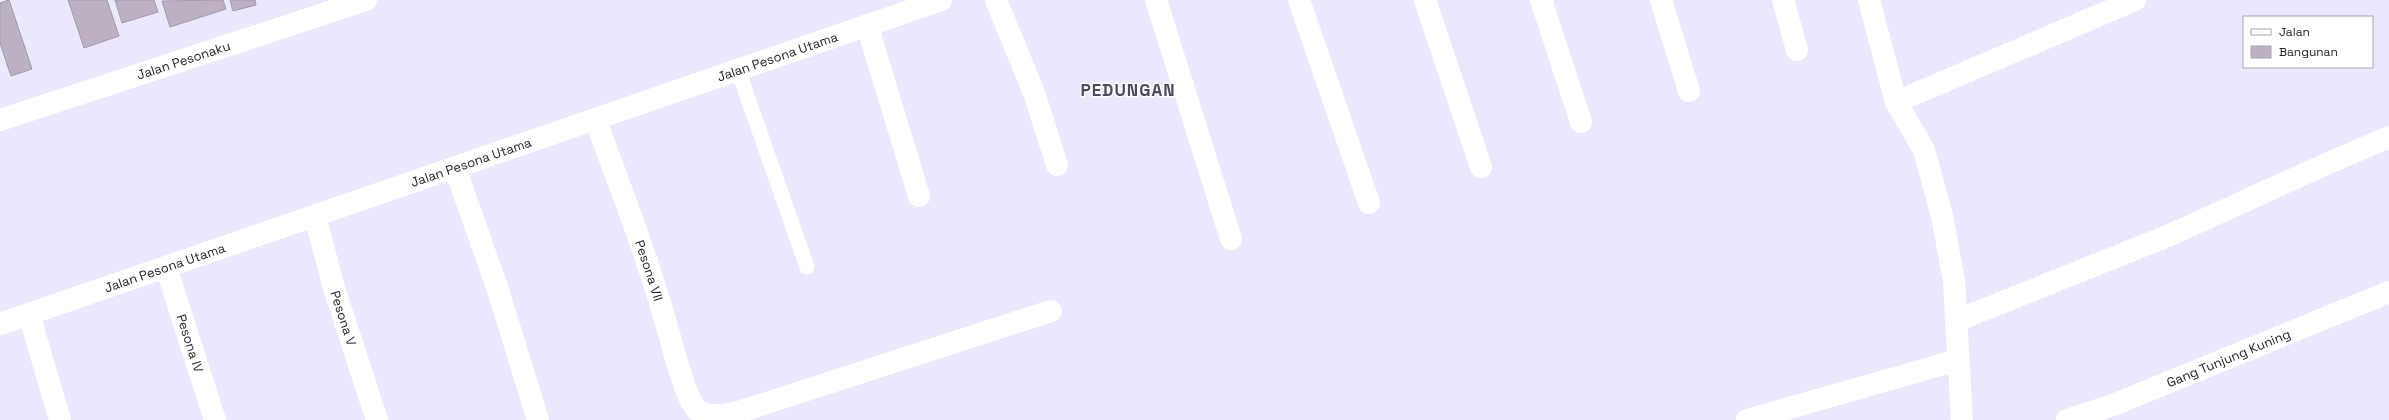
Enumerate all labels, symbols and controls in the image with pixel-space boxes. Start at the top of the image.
legend [2243,16,2373,68]
text: Jalan [2279,24,2310,40]
street label: Jalan Pesona Utama [715,28,841,86]
street label: Jalan Pesonaku [135,37,233,84]
text: Bangunan [2279,44,2338,60]
district label: PEDUNGAN [1080,79,1176,101]
street label: Jalan Pesona Utama [408,134,534,191]
street label: Pesona VII [631,238,667,303]
street label: Jalan Pesona Utama [102,239,228,296]
street label: Pesona V [326,288,360,348]
street label: Pesona IV [173,312,207,375]
street label: Gang Tunjung Kuning [2164,325,2293,391]

